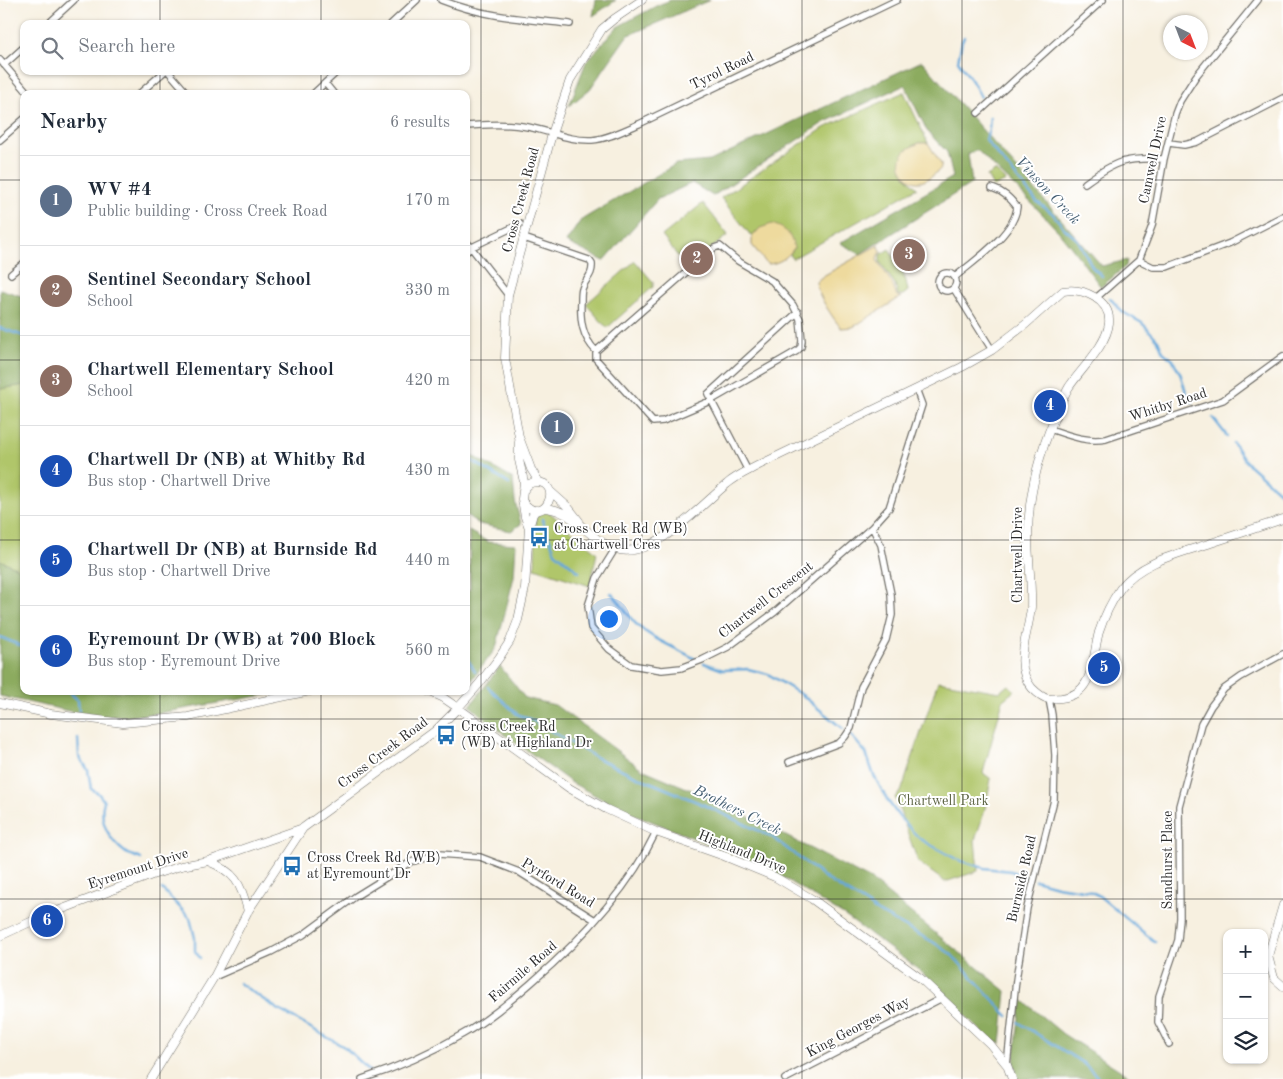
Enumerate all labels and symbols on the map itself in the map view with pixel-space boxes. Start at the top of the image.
north arrow [1163,15,1208,60]
street label: Tyrol Road [688,50,756,92]
street label: Camwell Drive [1137,115,1169,205]
street label: Cross Creek Road [500,146,542,254]
water label: Vinson Creek [1012,154,1082,228]
pin: 3 [893,236,925,274]
pin: 2 [681,240,713,278]
street label: Whitby Road [1127,386,1209,424]
pin: 4 [1034,387,1066,425]
pin: 1 [541,409,573,447]
street label: Chartwell Drive [1011,507,1025,603]
place label: Cross Creek Rd (WB) at Chartwell Cres [554,522,688,552]
bus stop icon: Cross Creek Rd (WB) at Chartwell Cres [528,526,550,548]
street label: Chartwell Crescent [716,559,816,641]
your location [596,606,622,632]
pin: 5 [1088,649,1120,687]
street label: Cross Creek Road [335,715,431,791]
place label: Cross Creek Rd (WB) at Highland Dr [461,720,592,750]
bus stop icon: Cross Creek Rd (WB) at Highland Dr [435,724,457,746]
water label: Brothers Creek [690,783,783,839]
park label: Chartwell Park [897,794,989,808]
street label: Sandhurst Place [1161,811,1175,909]
street label: Highland Drive [696,828,788,876]
street label: Burnside Road [1005,834,1039,924]
street label: Eyremount Drive [86,846,190,892]
place label: Cross Creek Rd (WB) at Eyremount Dr [307,851,441,881]
bus stop icon: Cross Creek Rd (WB) at Eyremount Dr [281,855,303,877]
street label: Pyrford Road [519,856,597,910]
pin: 6 [31,902,63,940]
street label: Fairmile Road [486,939,560,1005]
street label: King Georges Way [804,994,912,1060]

